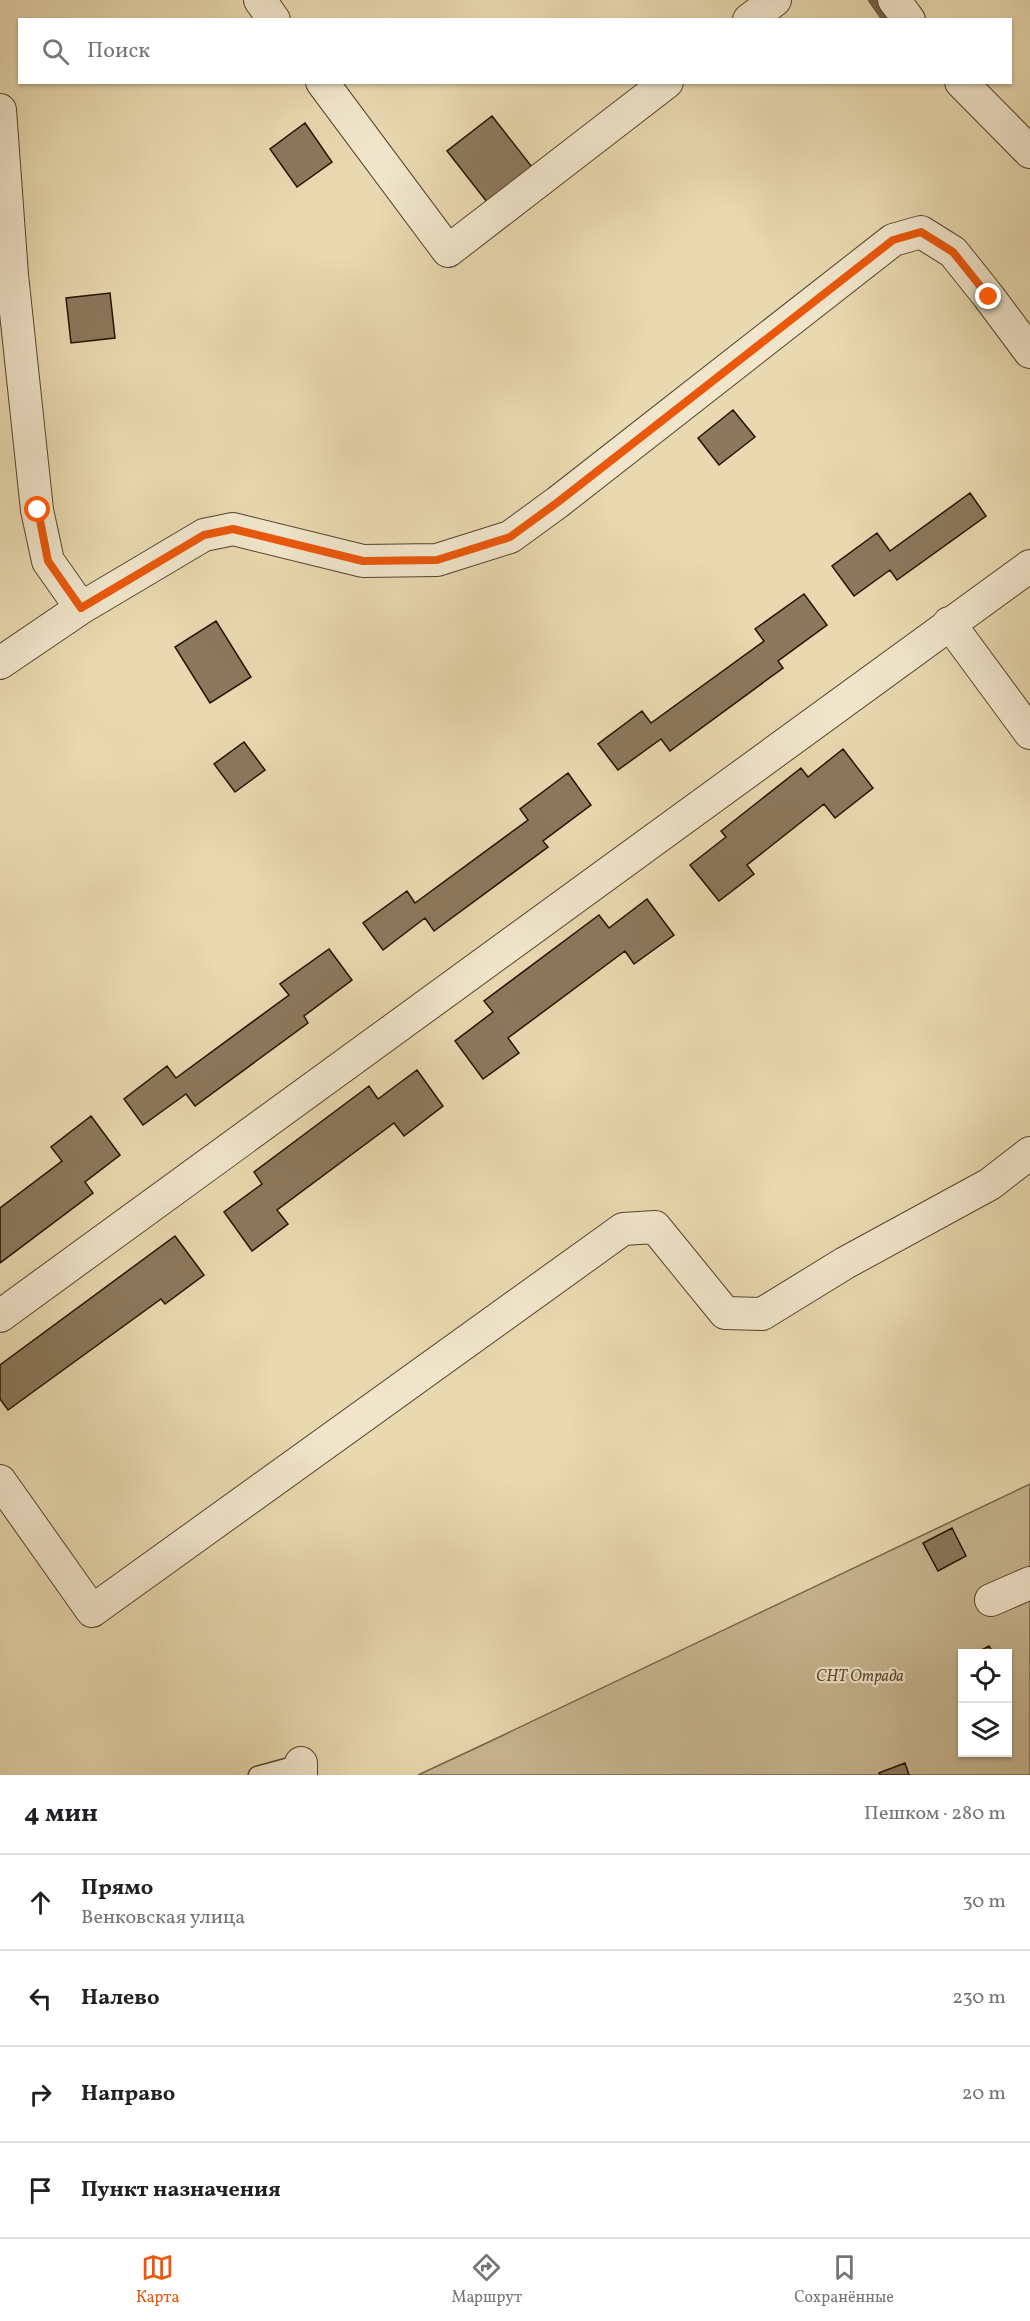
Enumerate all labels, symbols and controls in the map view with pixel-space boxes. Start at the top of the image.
search box [18,18,1012,84]
icon: search [39,35,72,68]
text: Поиск [87,36,150,67]
route end [975,283,1001,309]
route start [24,496,50,522]
map controls [958,1649,1012,1757]
button: locate [958,1649,1012,1703]
park label: СНТ Отрада [816,1666,904,1688]
button: layers [958,1703,1012,1757]
text: 4 мин [24,1796,98,1832]
text: Пешком · 280 m [864,1800,1006,1828]
text: Прямо [81,1873,153,1904]
icon: ahead [24,1886,57,1919]
text: 30 m [962,1888,1006,1916]
text: Венковская улица [81,1904,245,1932]
icon: left [24,1982,57,2015]
text: Налево [81,1983,160,2014]
text: 230 m [952,1984,1006,2012]
icon: right [24,2078,57,2111]
text: Направо [81,2079,175,2110]
text: 20 m [962,2080,1006,2108]
icon: arrive [24,2174,57,2207]
text: Пункт назначения [81,2175,281,2206]
tab: Карта [136,2251,179,2309]
tab: Маршрут [451,2251,522,2309]
tab: Сохранённые [794,2251,894,2309]

